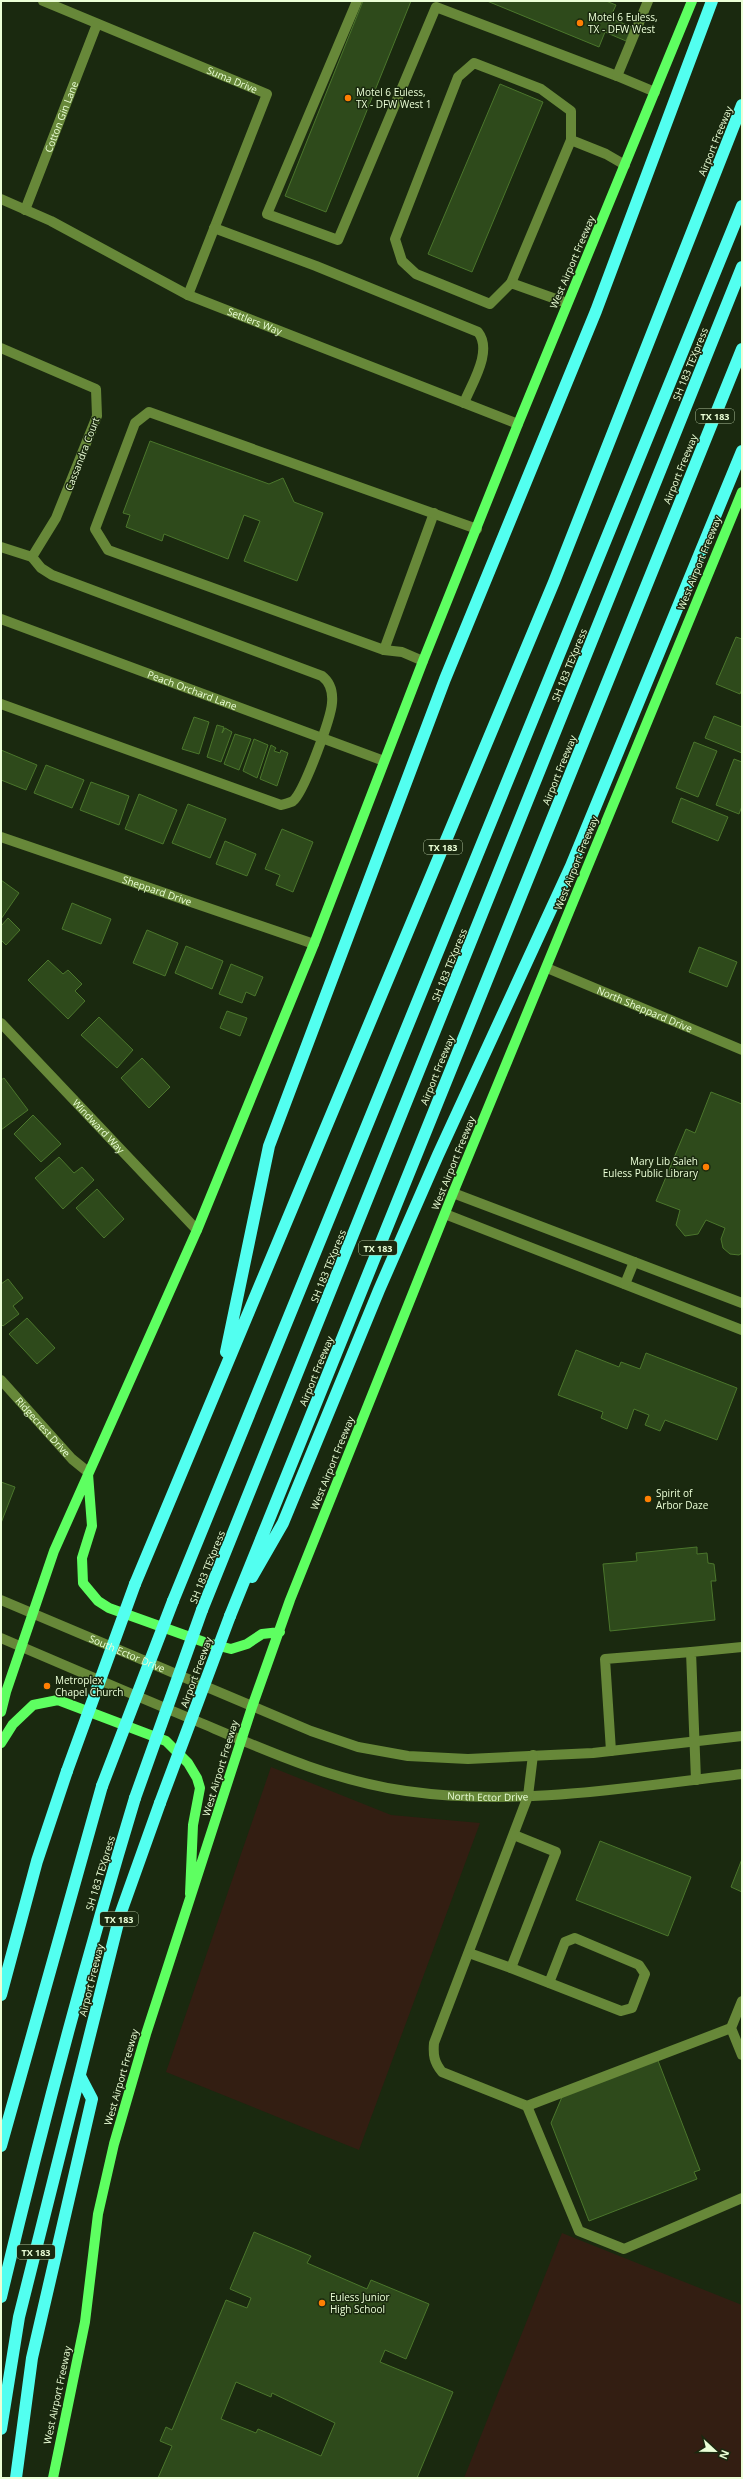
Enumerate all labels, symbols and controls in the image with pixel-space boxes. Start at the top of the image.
place label: Motel 6 Euless, TX - DFW West [588,10,658,36]
marker: Motel 6 Euless, TX - DFW West [575,18,585,28]
street label: Suma Drive [205,63,260,96]
street label: Cotton Gin Lane [41,79,81,154]
place label: Motel 6 Euless, TX - DFW West 1 [356,85,431,111]
marker: Motel 6 Euless, TX - DFW West 1 [343,93,353,103]
street label: Airport Freeway [695,103,736,178]
street label: West Airport Freeway [546,212,598,311]
street label: Settlers Way [225,304,285,338]
street label: SH 183 TEXpress [669,325,711,403]
road number: TX 183 [696,409,734,423]
street label: Cassandra Court [62,415,103,493]
street label: Airport Freeway [660,431,701,506]
street label: West Airport Freeway [674,513,725,612]
street label: SH 183 TEXpress [548,626,590,704]
street label: Peach Orchard Lane [146,667,239,713]
street label: Airport Freeway [539,732,580,807]
street label: West Airport Freeway [551,813,602,912]
road number: TX 183 [424,840,462,854]
street label: Sheppard Drive [121,872,194,909]
street label: SH 183 TEXpress [428,926,470,1004]
street label: North Sheppard Drive [595,983,695,1036]
street label: Airport Freeway [417,1032,458,1107]
street label: Windward Way [69,1096,128,1157]
street label: West Airport Freeway [428,1113,479,1212]
place label: Mary Lib Saleh Euless Public Library [603,1154,699,1180]
marker: Mary Lib Saleh Euless Public Library [701,1162,711,1172]
street label: SH 183 TEXpress [307,1227,349,1305]
road number: TX 183 [359,1241,397,1255]
street label: Airport Freeway [296,1333,337,1408]
street label: Ridgecrest Drive [13,1394,74,1460]
street label: West Airport Freeway [307,1413,358,1512]
place label: Spirit of Arbor Daze [656,1486,709,1512]
marker: Spirit of Arbor Daze [643,1494,653,1504]
street label: SH 183 TEXpress [186,1528,228,1606]
street label: South Ector Drive [87,1631,168,1676]
street label: Airport Freeway [177,1634,216,1709]
place label: Metroplex Chapel Church [55,1673,123,1699]
marker: Metroplex Chapel Church [42,1681,52,1691]
street label: West Airport Freeway [199,1717,242,1818]
street label: North Ector Drive [447,1788,529,1804]
street label: SH 183 TEXpress [82,1834,118,1912]
road number: TX 183 [100,1912,138,1926]
street label: Airport Freeway [75,1941,107,2018]
street label: West Airport Freeway [101,2026,142,2127]
road number: TX 183 [17,2245,55,2259]
place label: Euless Junior High School [330,2290,390,2316]
marker: Euless Junior High School [317,2298,327,2308]
street label: West Airport Freeway [40,2344,74,2445]
north arrow [695,2431,735,2471]
text: N [716,2448,733,2462]

